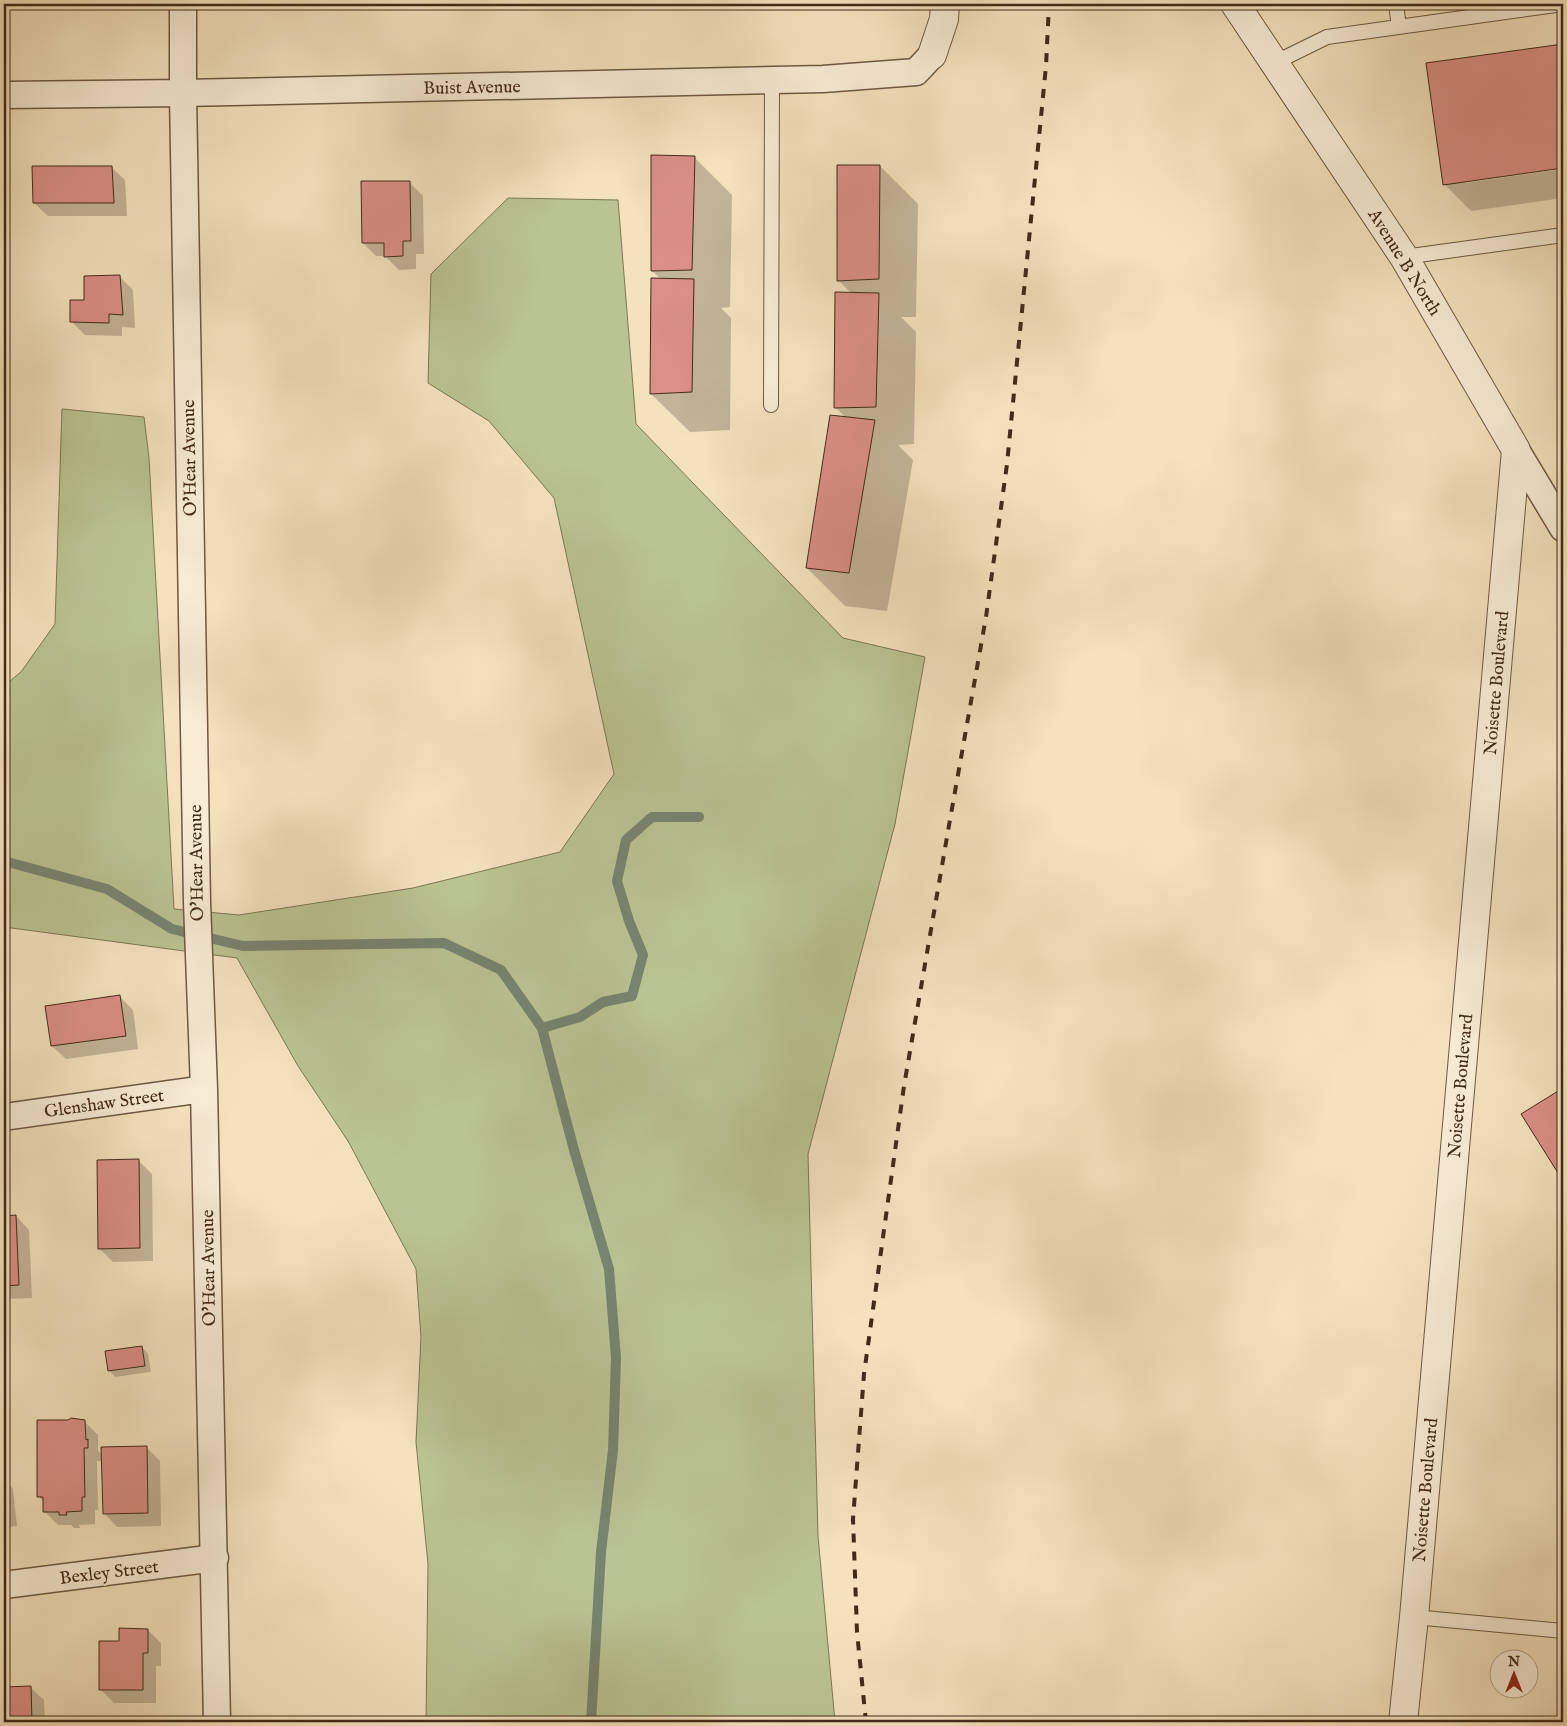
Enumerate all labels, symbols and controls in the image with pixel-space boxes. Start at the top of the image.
street label: Buist Avenue [423,76,521,101]
street label: Avenue B North [1361,204,1446,321]
street label: O'Hear Avenue [178,399,203,516]
street label: Noisette Boulevard [1480,610,1515,756]
street label: O'Hear Avenue [185,804,210,921]
street label: Noisette Boulevard [1444,1013,1479,1159]
street label: Glenshaw Street [43,1085,166,1124]
street label: O'Hear Avenue [197,1209,222,1326]
street label: Noisette Boulevard [1409,1417,1444,1563]
street label: Bexley Street [58,1556,160,1591]
north arrow [1490,1648,1540,1698]
text: N [1507,1653,1520,1671]

